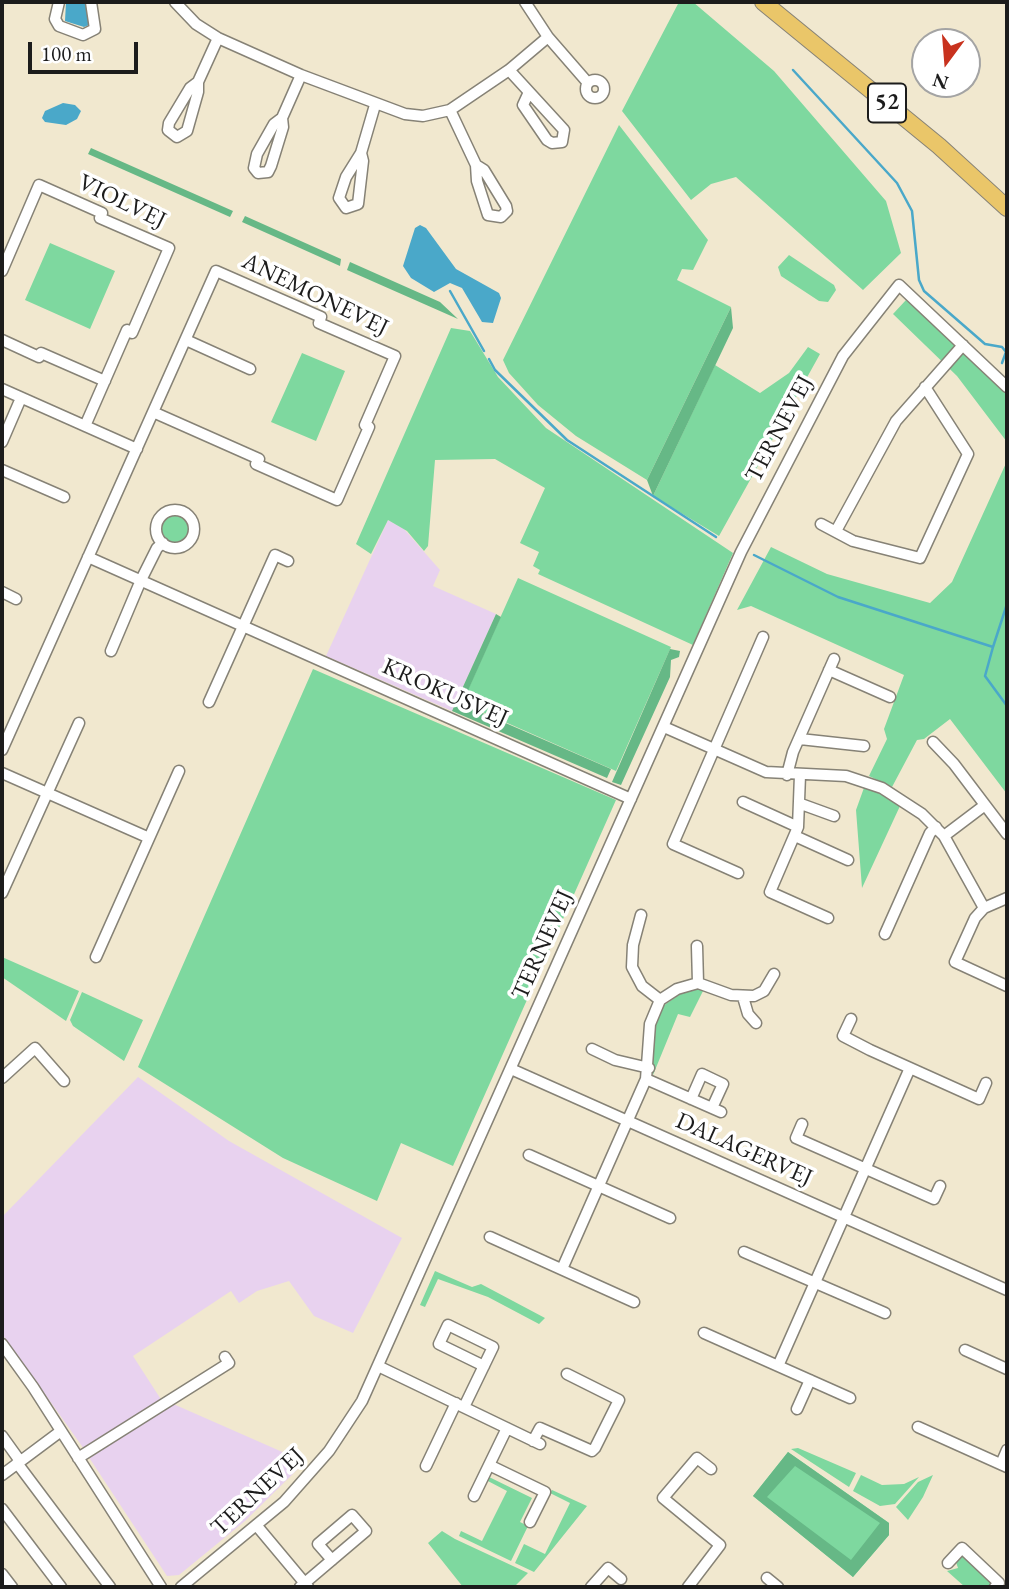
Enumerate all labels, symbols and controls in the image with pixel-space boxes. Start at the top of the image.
scale bar [32,28,142,72]
north arrow [911,28,981,98]
text: 100 m [41,40,92,67]
text: N [930,68,951,96]
road number: 52 [868,83,906,122]
street label: VIOLVEJ [73,168,171,236]
street label: ANEMONEVEJ [237,247,393,343]
street label: TERNEVEJ [740,371,820,487]
street label: KROKUSVEJ [378,652,512,734]
street label: TERNEVEJ [506,886,580,1004]
street label: DALAGERVEJ [671,1107,817,1193]
street label: TERNEVEJ [205,1442,311,1542]

